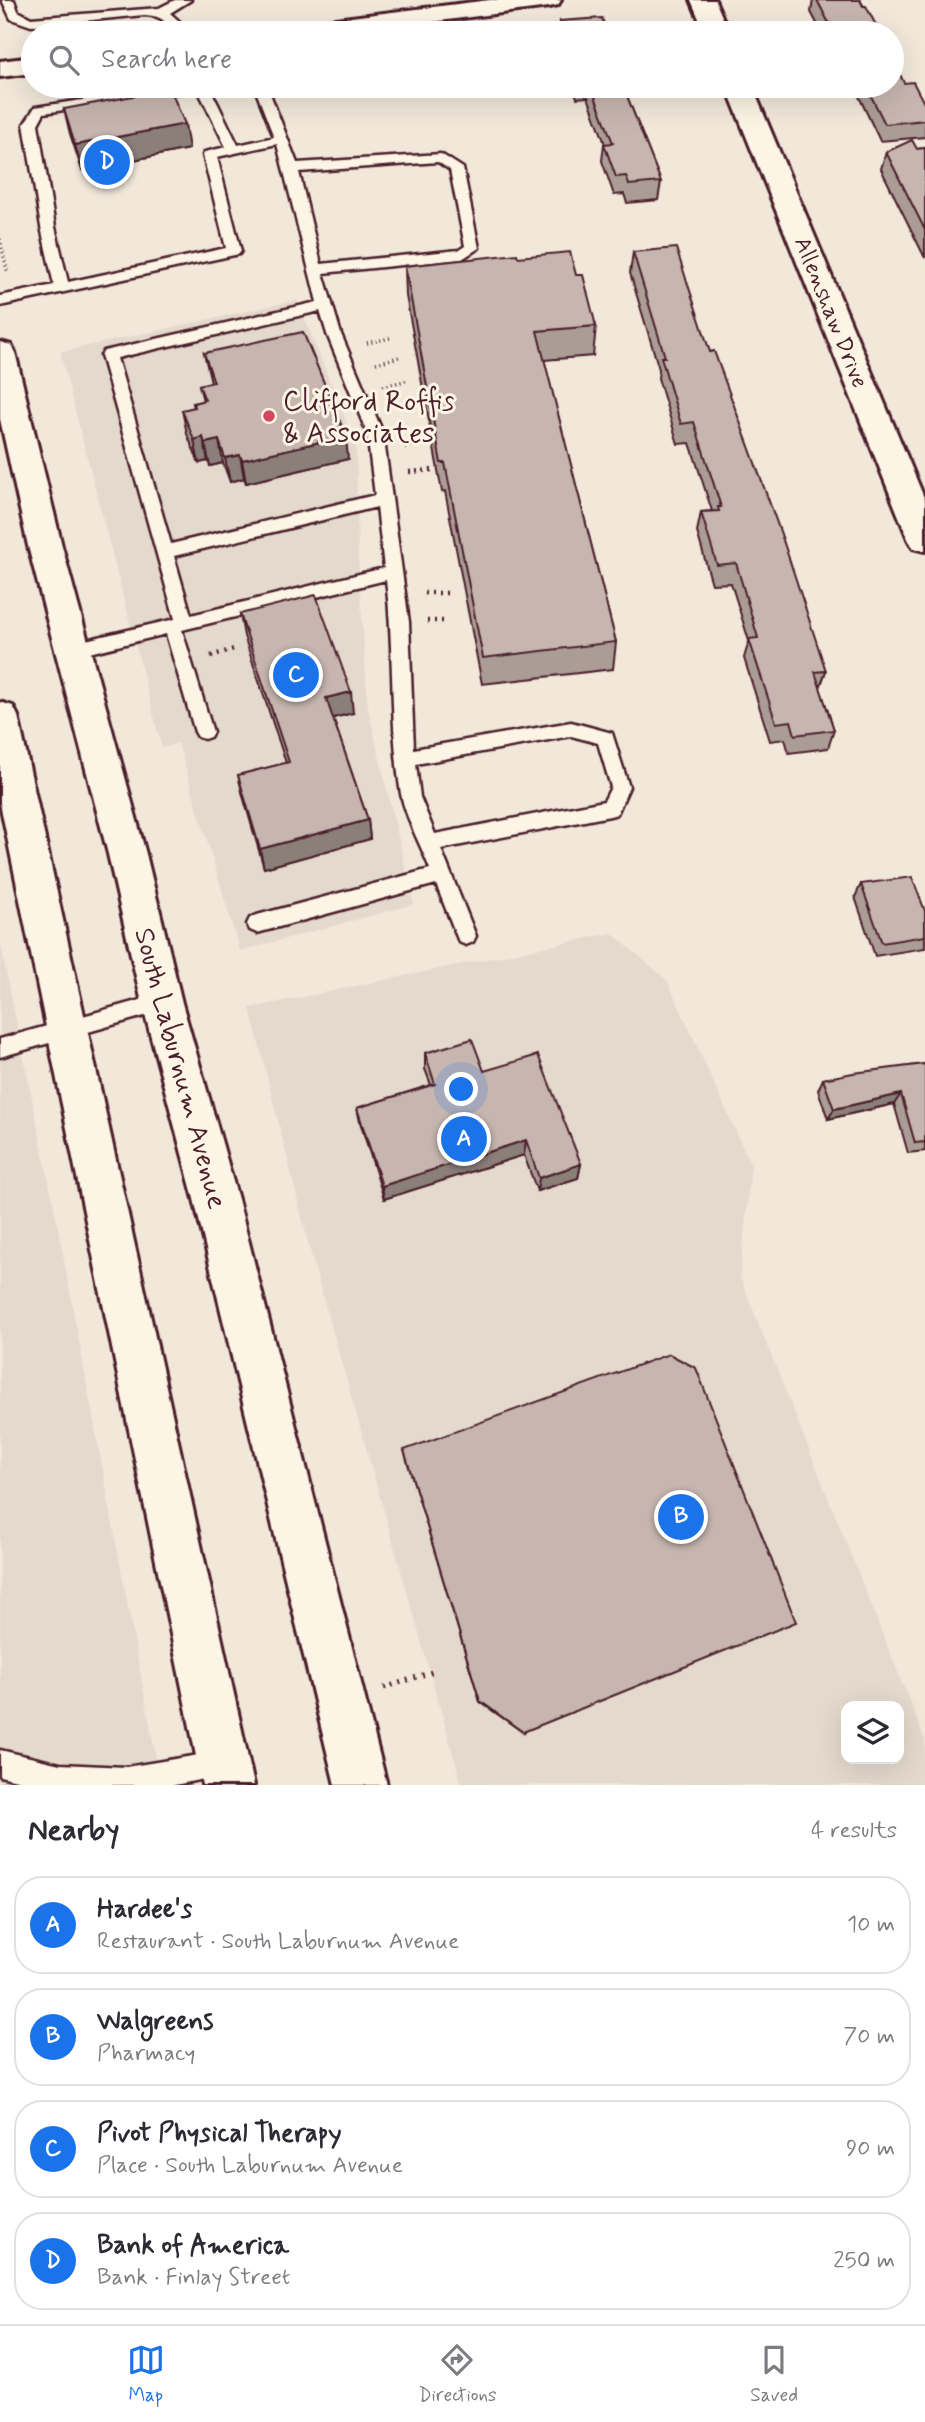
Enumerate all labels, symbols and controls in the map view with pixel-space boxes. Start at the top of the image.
search box [21,21,904,98]
icon: search [45,41,83,79]
text: Search here [101,43,232,77]
pin: D [84,136,130,188]
street label: Allenshaw Drive [786,233,874,393]
place label: Clifford Roffis & Associates [283,384,454,453]
marker: Clifford Roffis & Associates [261,408,277,424]
pin: C [273,649,319,701]
street label: South Laburnum Avenue [124,924,235,1213]
your location [444,1072,478,1106]
pin: A [441,1113,487,1165]
pin: B [658,1491,704,1543]
map controls [841,1701,904,1764]
button: layers [841,1701,904,1764]
text: Nearby [28,1811,119,1850]
text: 4 results [811,1816,897,1846]
text: Hardee's [97,1893,192,1927]
text: A [45,1910,61,1940]
text: 10 m [847,1910,895,1940]
text: Restaurant · South Laburnum Avenue [97,1927,459,1957]
text: Walgreens [97,2005,214,2039]
text: B [46,2022,60,2052]
text: 70 m [843,2022,895,2052]
text: Pharmacy [97,2039,195,2069]
text: Pivot Physical Therapy [97,2117,342,2151]
text: C [45,2134,61,2164]
text: 90 m [846,2134,895,2164]
text: Place · South Laburnum Avenue [97,2151,403,2181]
text: Bank of America [97,2229,289,2263]
text: D [45,2246,61,2276]
text: 250 m [833,2246,895,2276]
text: Bank · Finlay Street [97,2263,290,2293]
tab: Map [127,2341,165,2408]
tab: Directions [418,2341,497,2408]
tab: Saved [750,2341,798,2408]

